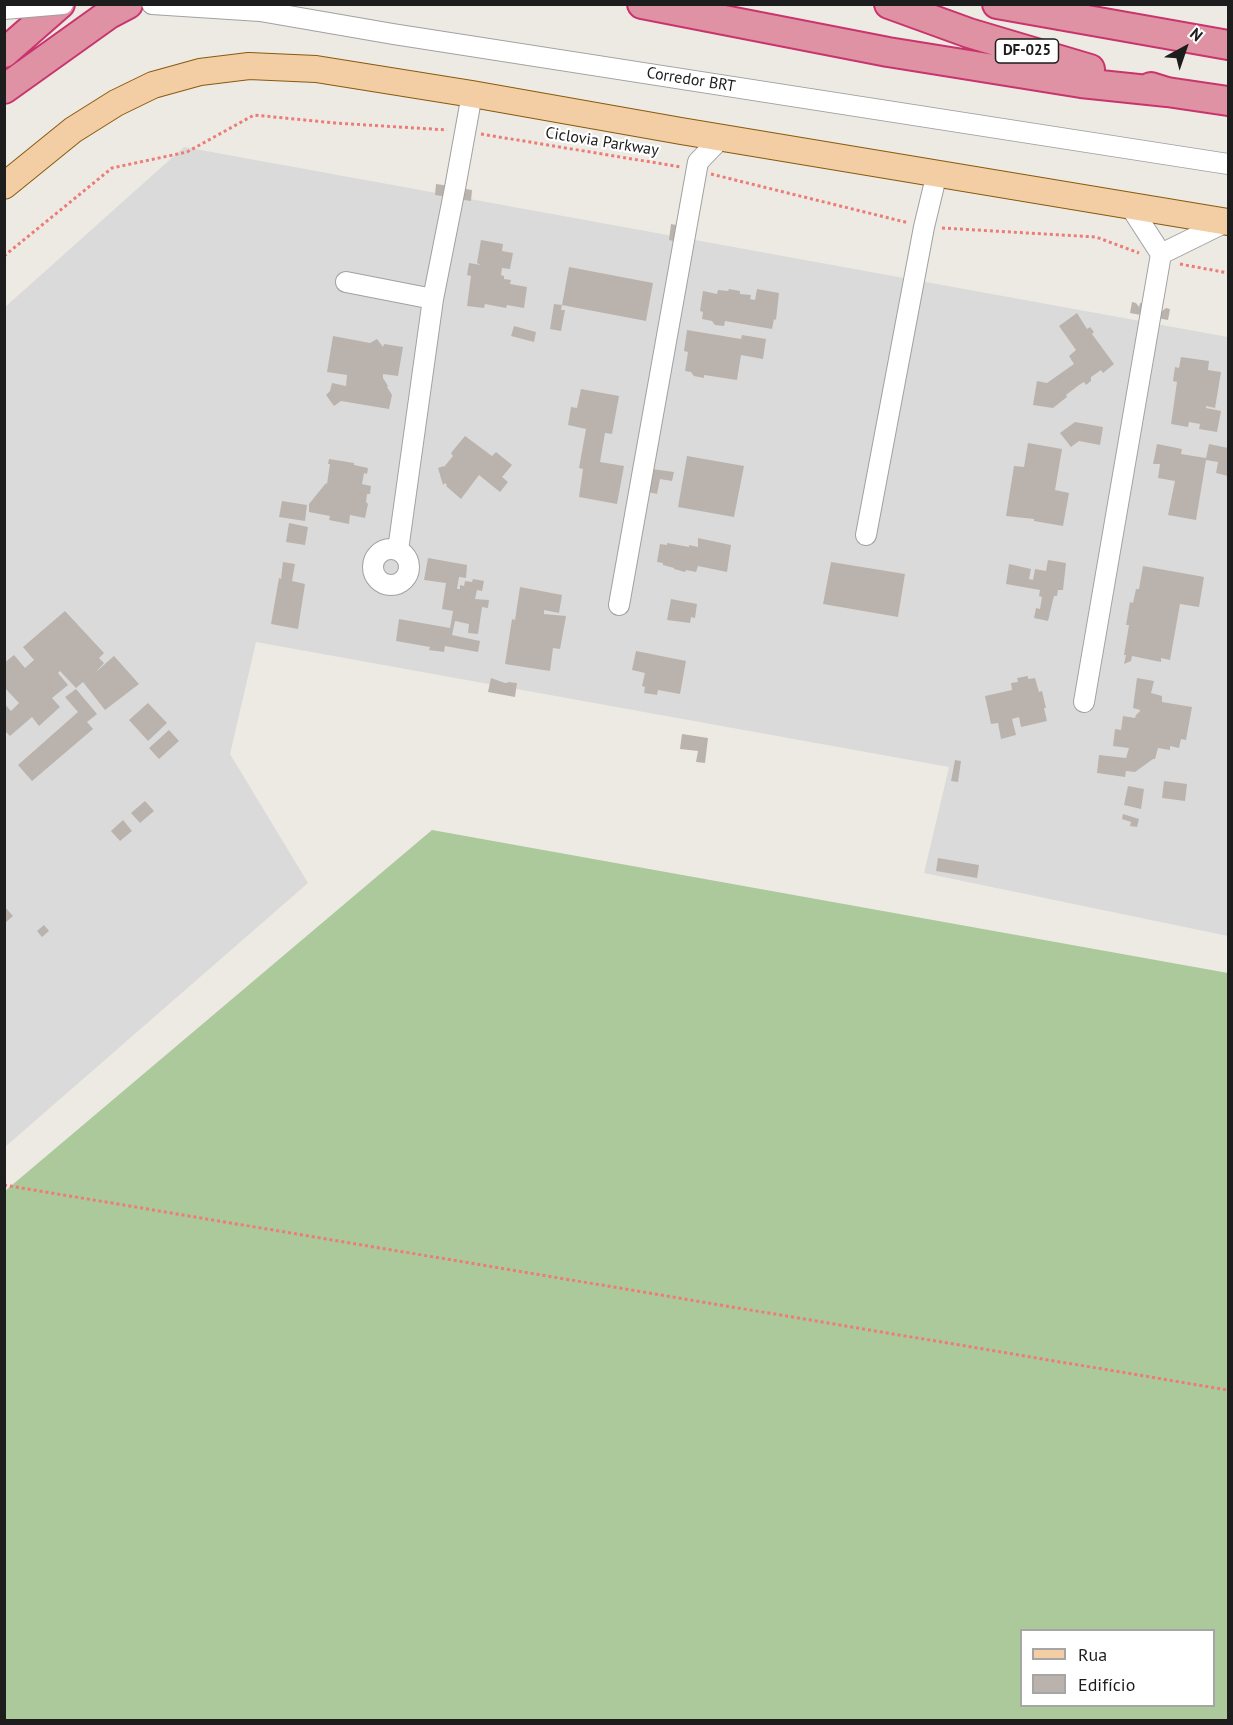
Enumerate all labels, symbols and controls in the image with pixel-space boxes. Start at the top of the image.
north arrow [1155,18,1215,78]
text: N [1186,23,1207,45]
road number: DF-025 [996,39,1058,63]
street label: Corredor BRT [645,63,737,97]
street label: Ciclovia Parkway [544,124,660,160]
legend [1020,1629,1215,1707]
text: Rua [1078,1643,1107,1666]
text: Edifício [1078,1673,1135,1696]

